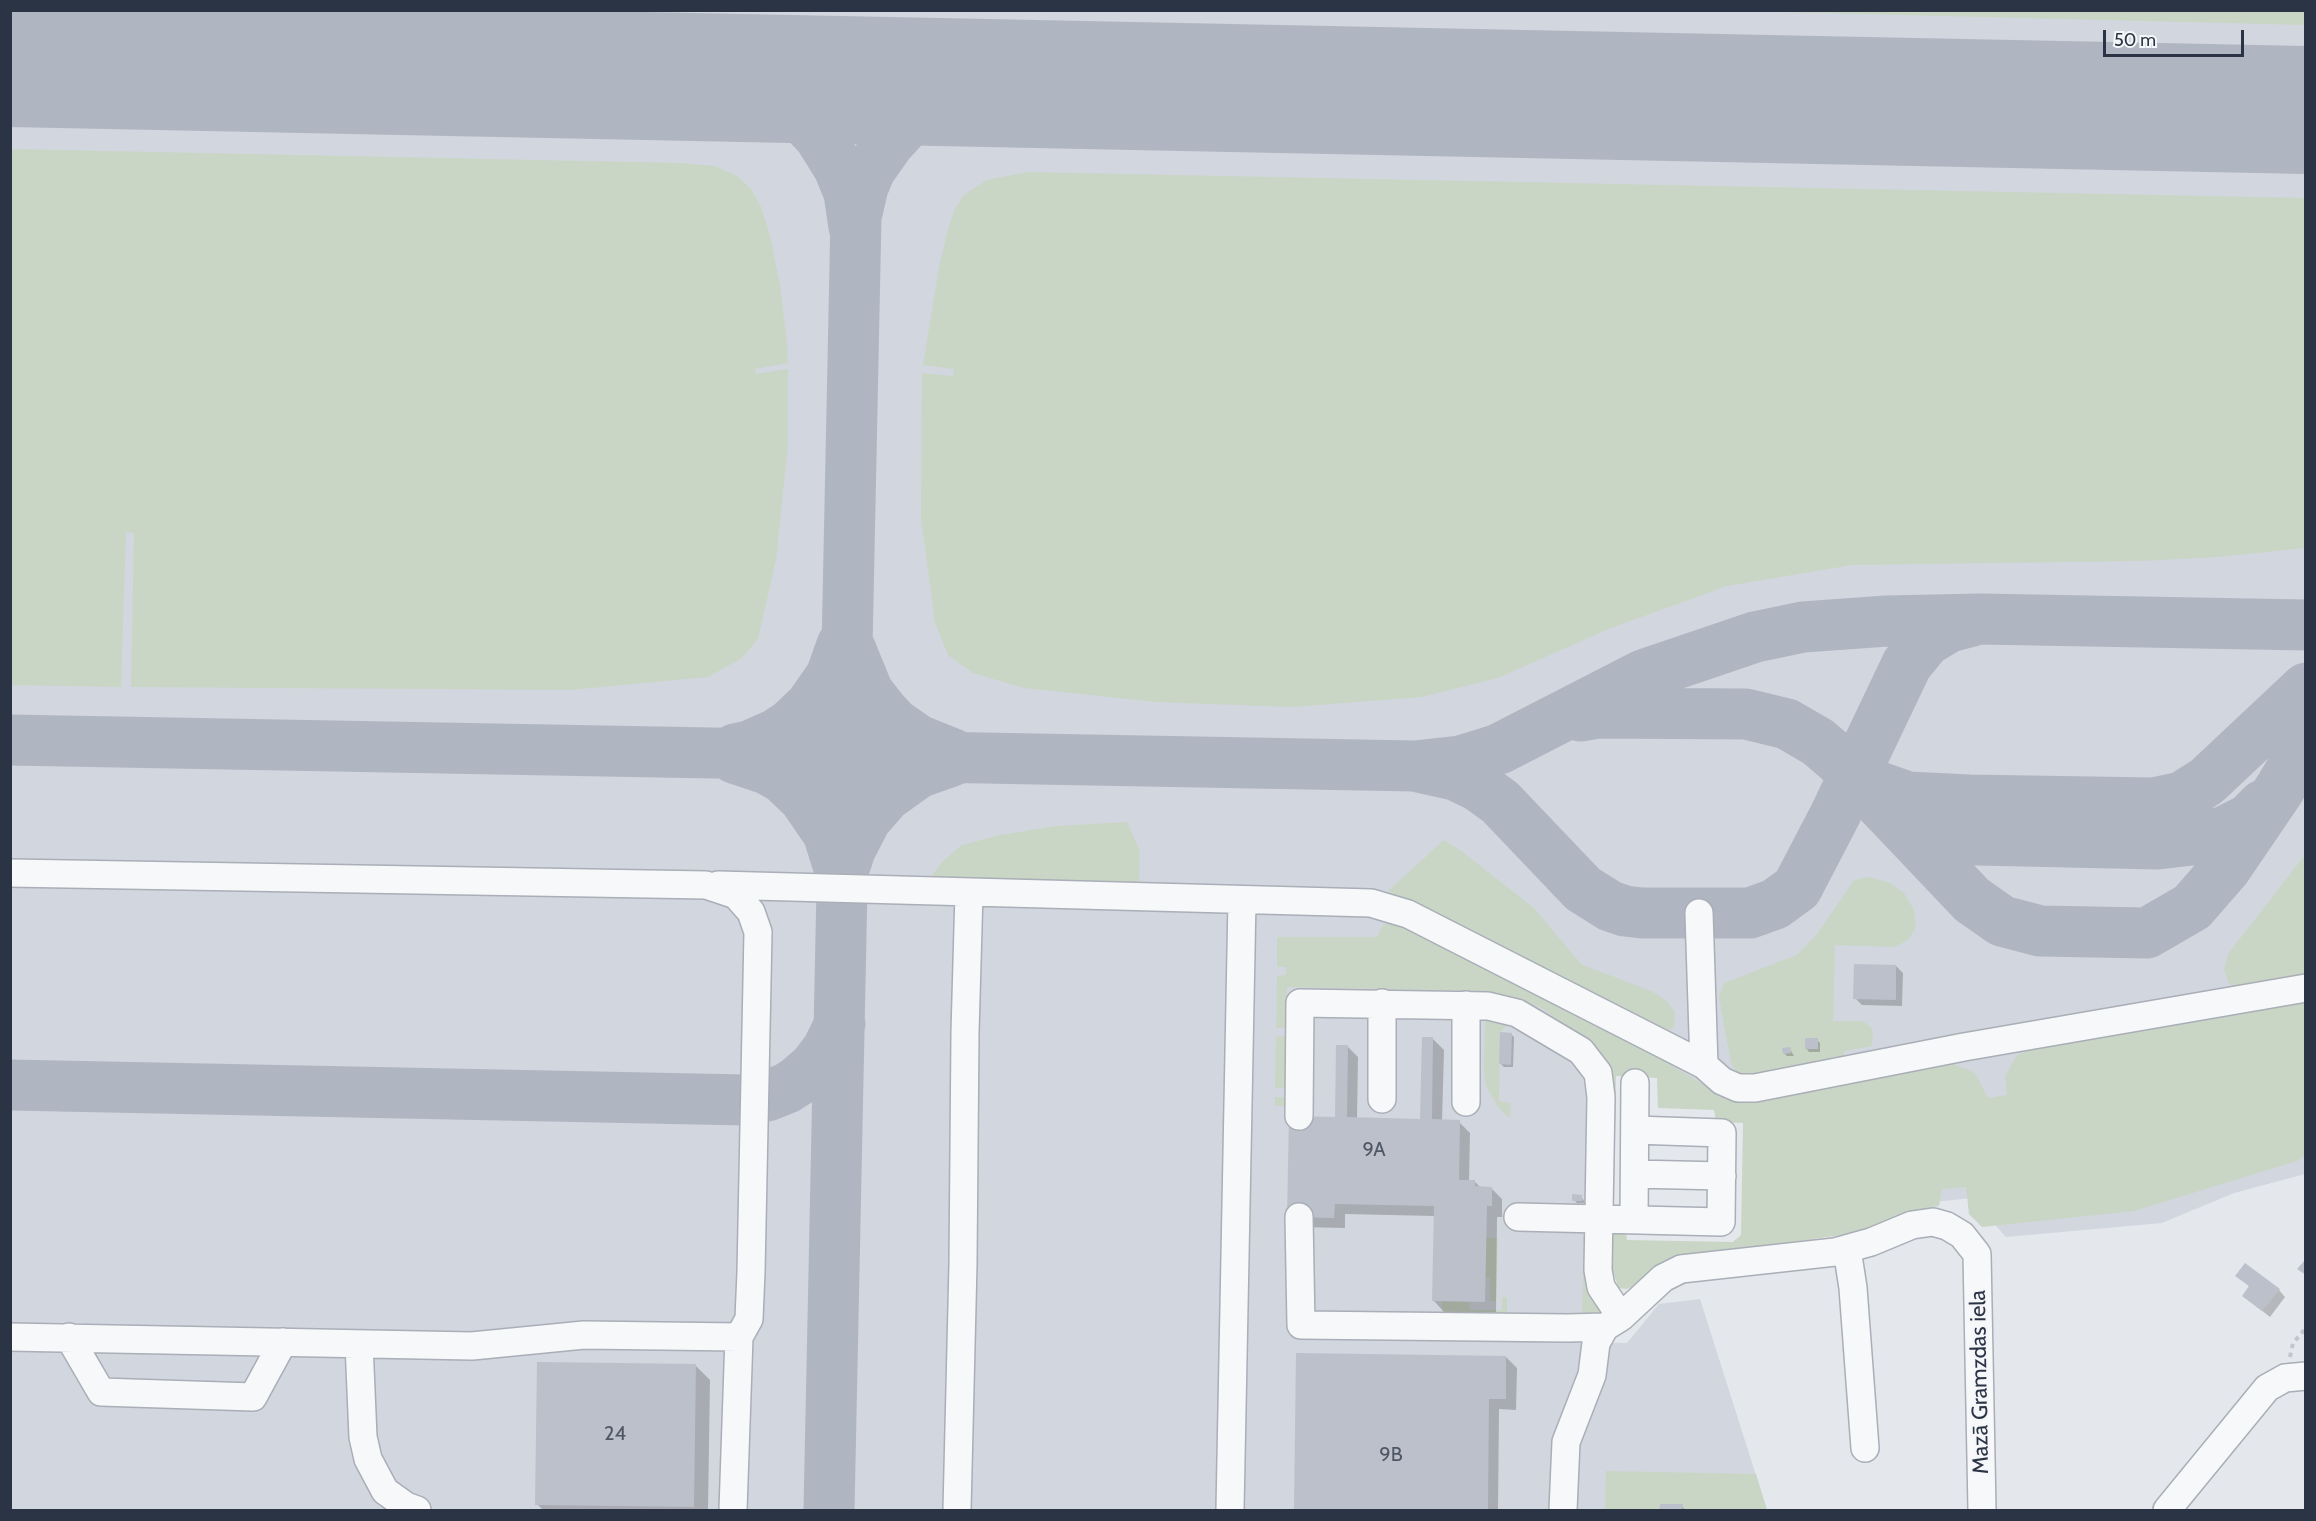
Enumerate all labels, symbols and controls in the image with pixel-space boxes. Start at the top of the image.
scale bar [2106,18,2247,56]
text: 50 m [2114,29,2156,51]
house number: 9A [1362,1138,1386,1162]
street label: Mazā Gramzdas iela [1965,1290,1995,1474]
house number: 24 [604,1422,626,1446]
house number: 9B [1379,1443,1403,1467]

